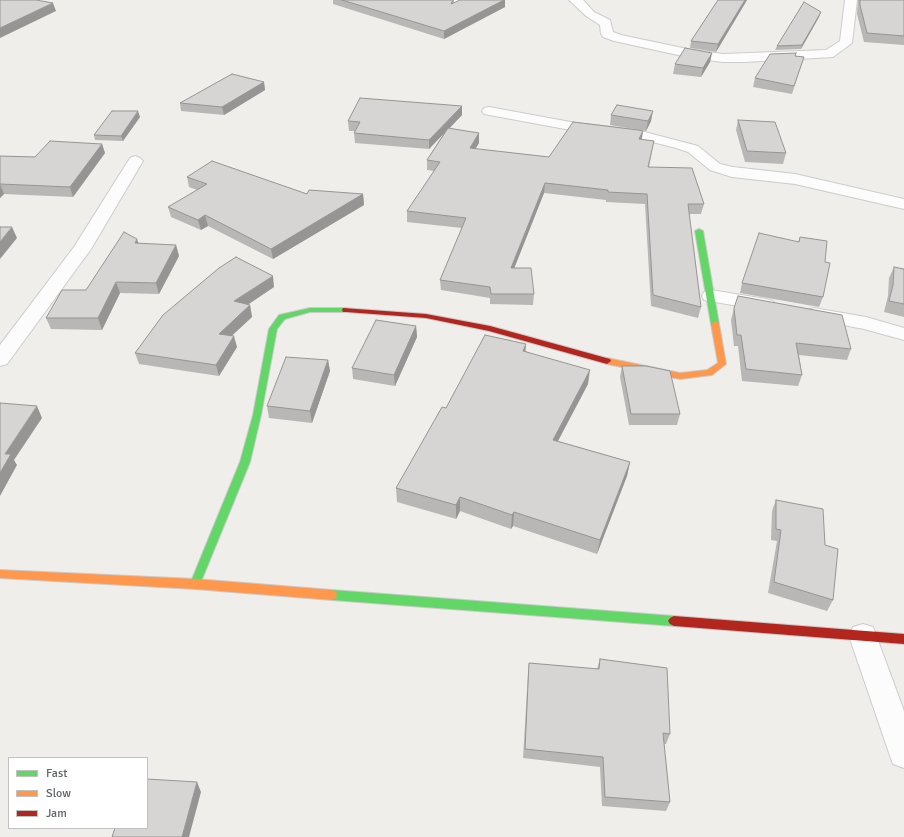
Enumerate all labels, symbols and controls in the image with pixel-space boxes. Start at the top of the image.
legend [8,757,148,829]
text: Fast [46,766,67,781]
text: Slow [46,786,71,801]
text: Jam [46,806,67,821]

